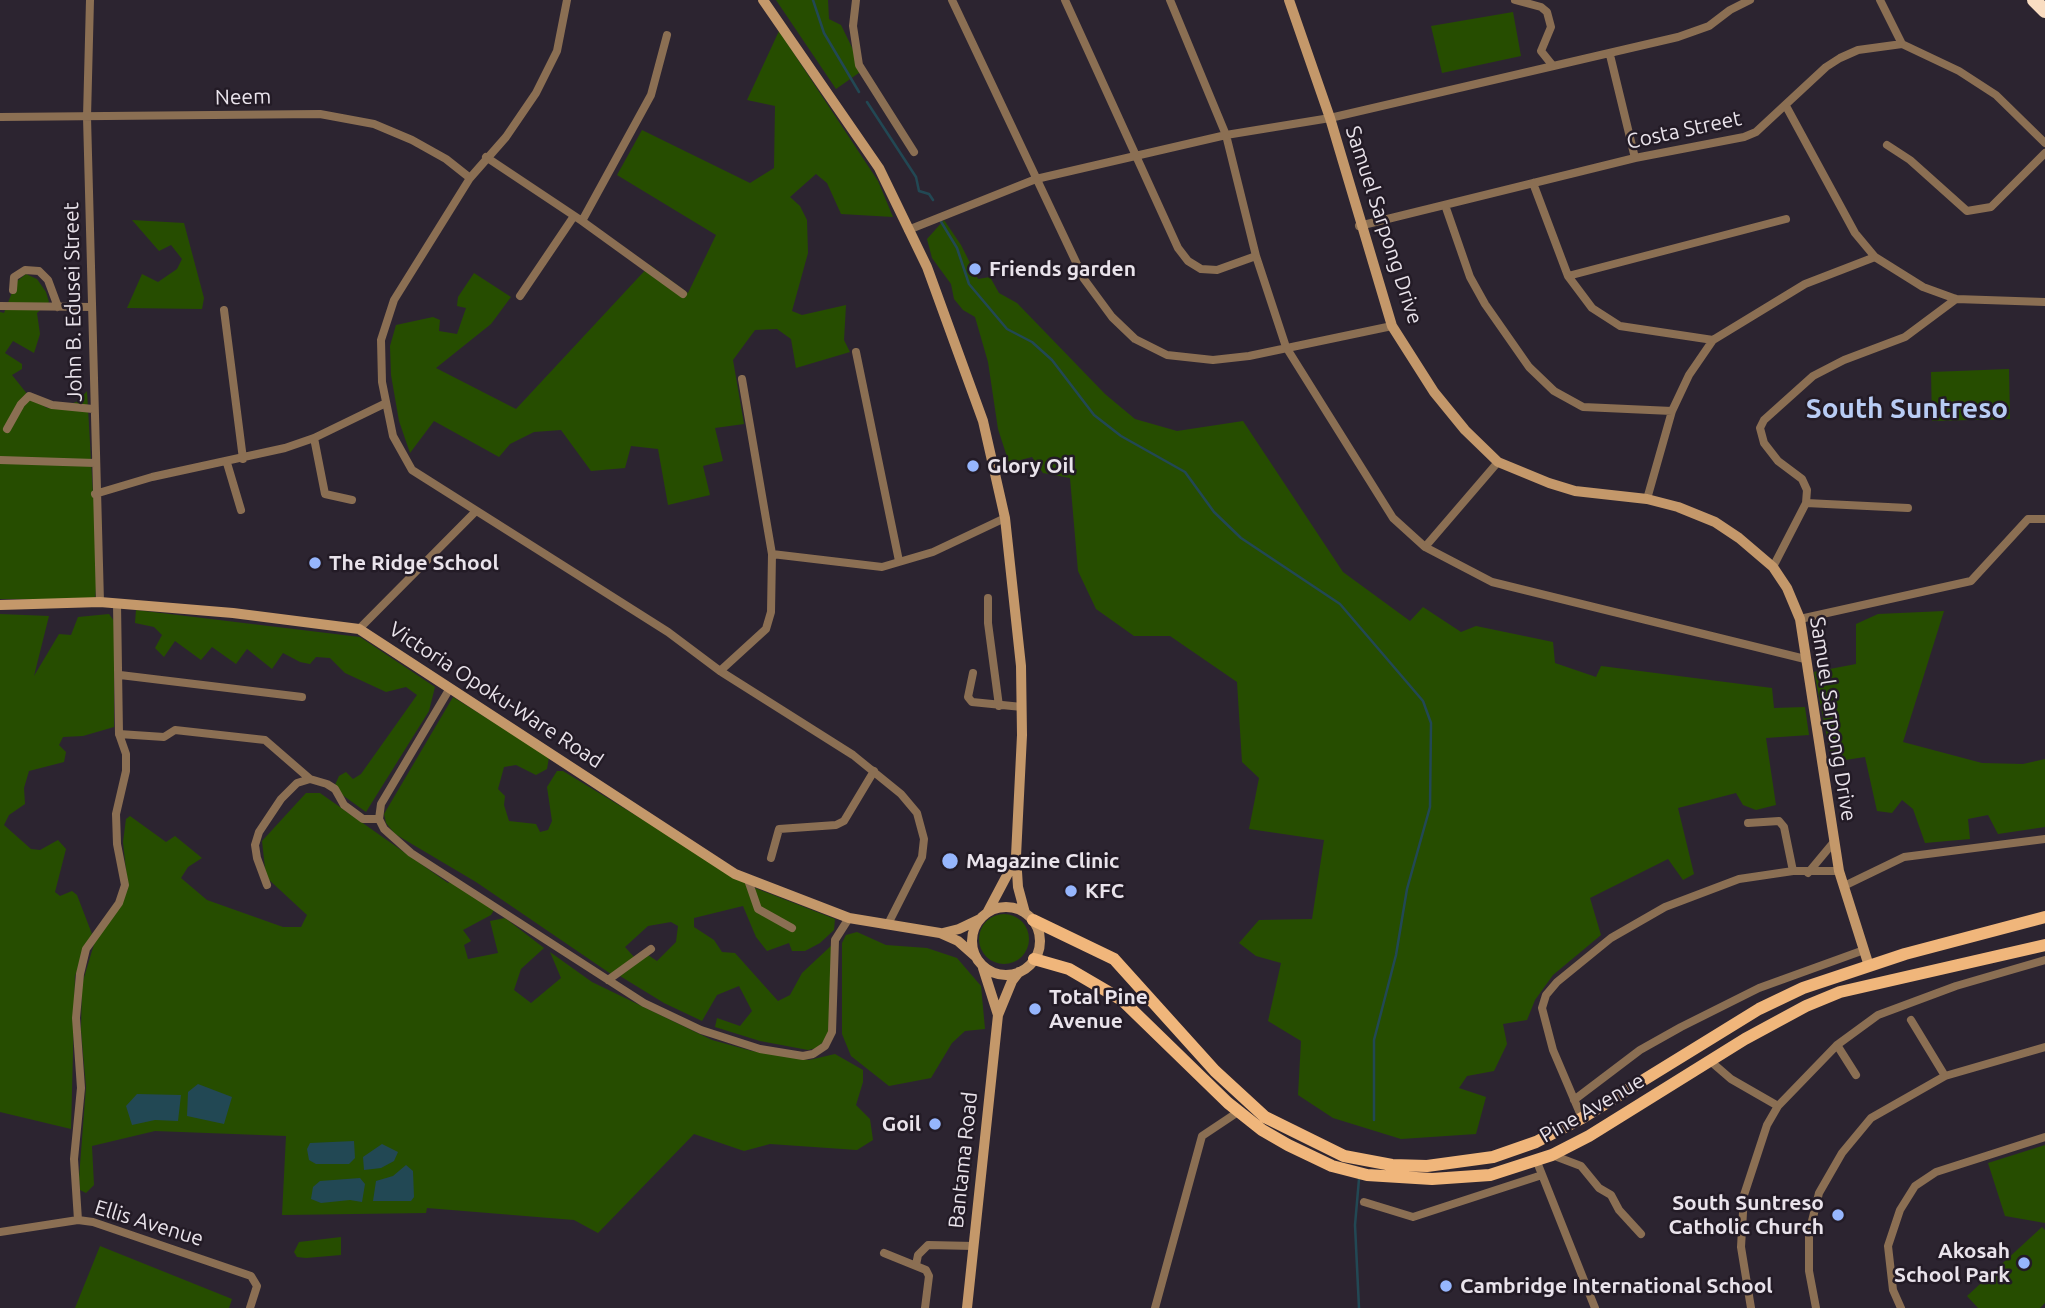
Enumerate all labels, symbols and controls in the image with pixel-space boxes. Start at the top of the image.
street label: Neem [215,84,271,110]
street label: Costa Street [1624,106,1744,154]
street label: Samuel Sarpong Drive [1340,123,1428,327]
street label: John B. Edusei Street [59,202,87,402]
place label: Friends garden [989,256,1136,282]
marker: Friends garden [967,261,983,277]
district label: South Suntreso [1806,392,2008,426]
place label: Glory Oil [987,453,1075,479]
marker: Glory Oil [965,458,981,474]
place label: The Ridge School [329,550,499,576]
marker: The Ridge School [307,555,323,571]
street label: Samuel Sarpong Drive [1804,615,1862,823]
street label: Victoria Opoku-Ware Road [384,616,608,774]
place label: Magazine Clinic [966,848,1119,874]
marker: Magazine Clinic [940,851,960,871]
place label: KFC [1085,878,1124,904]
marker: KFC [1063,883,1079,899]
place label: Total Pine Avenue [1049,984,1148,1034]
marker: Total Pine Avenue [1027,1001,1043,1017]
street label: Pine Avenue [1535,1068,1649,1148]
street label: Bantama Road [943,1090,983,1230]
place label: Goil [882,1111,921,1137]
marker: Goil [927,1116,943,1132]
place label: South Suntreso Catholic Church [1668,1190,1824,1240]
street label: Ellis Avenue [91,1194,207,1252]
marker: South Suntreso Catholic Church [1830,1207,1846,1223]
place label: Akosah School Park [1894,1238,2010,1288]
marker: Akosah School Park [2016,1255,2032,1271]
place label: Cambridge International School [1460,1273,1773,1299]
marker: Cambridge International School [1438,1278,1454,1294]

